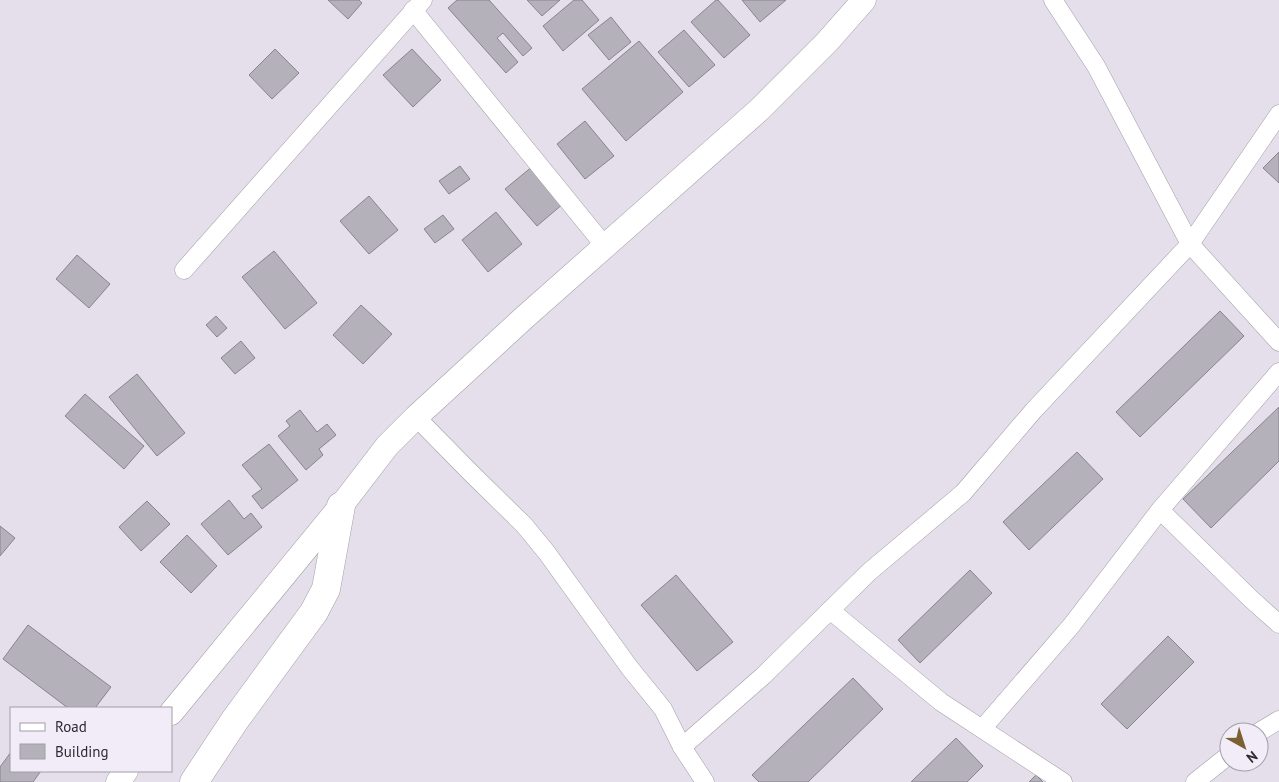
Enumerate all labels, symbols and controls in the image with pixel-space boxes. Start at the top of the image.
legend [10,707,172,772]
text: Road [55,717,87,736]
north arrow [1219,722,1269,772]
text: Building [55,742,109,761]
text: N [1243,747,1261,767]

